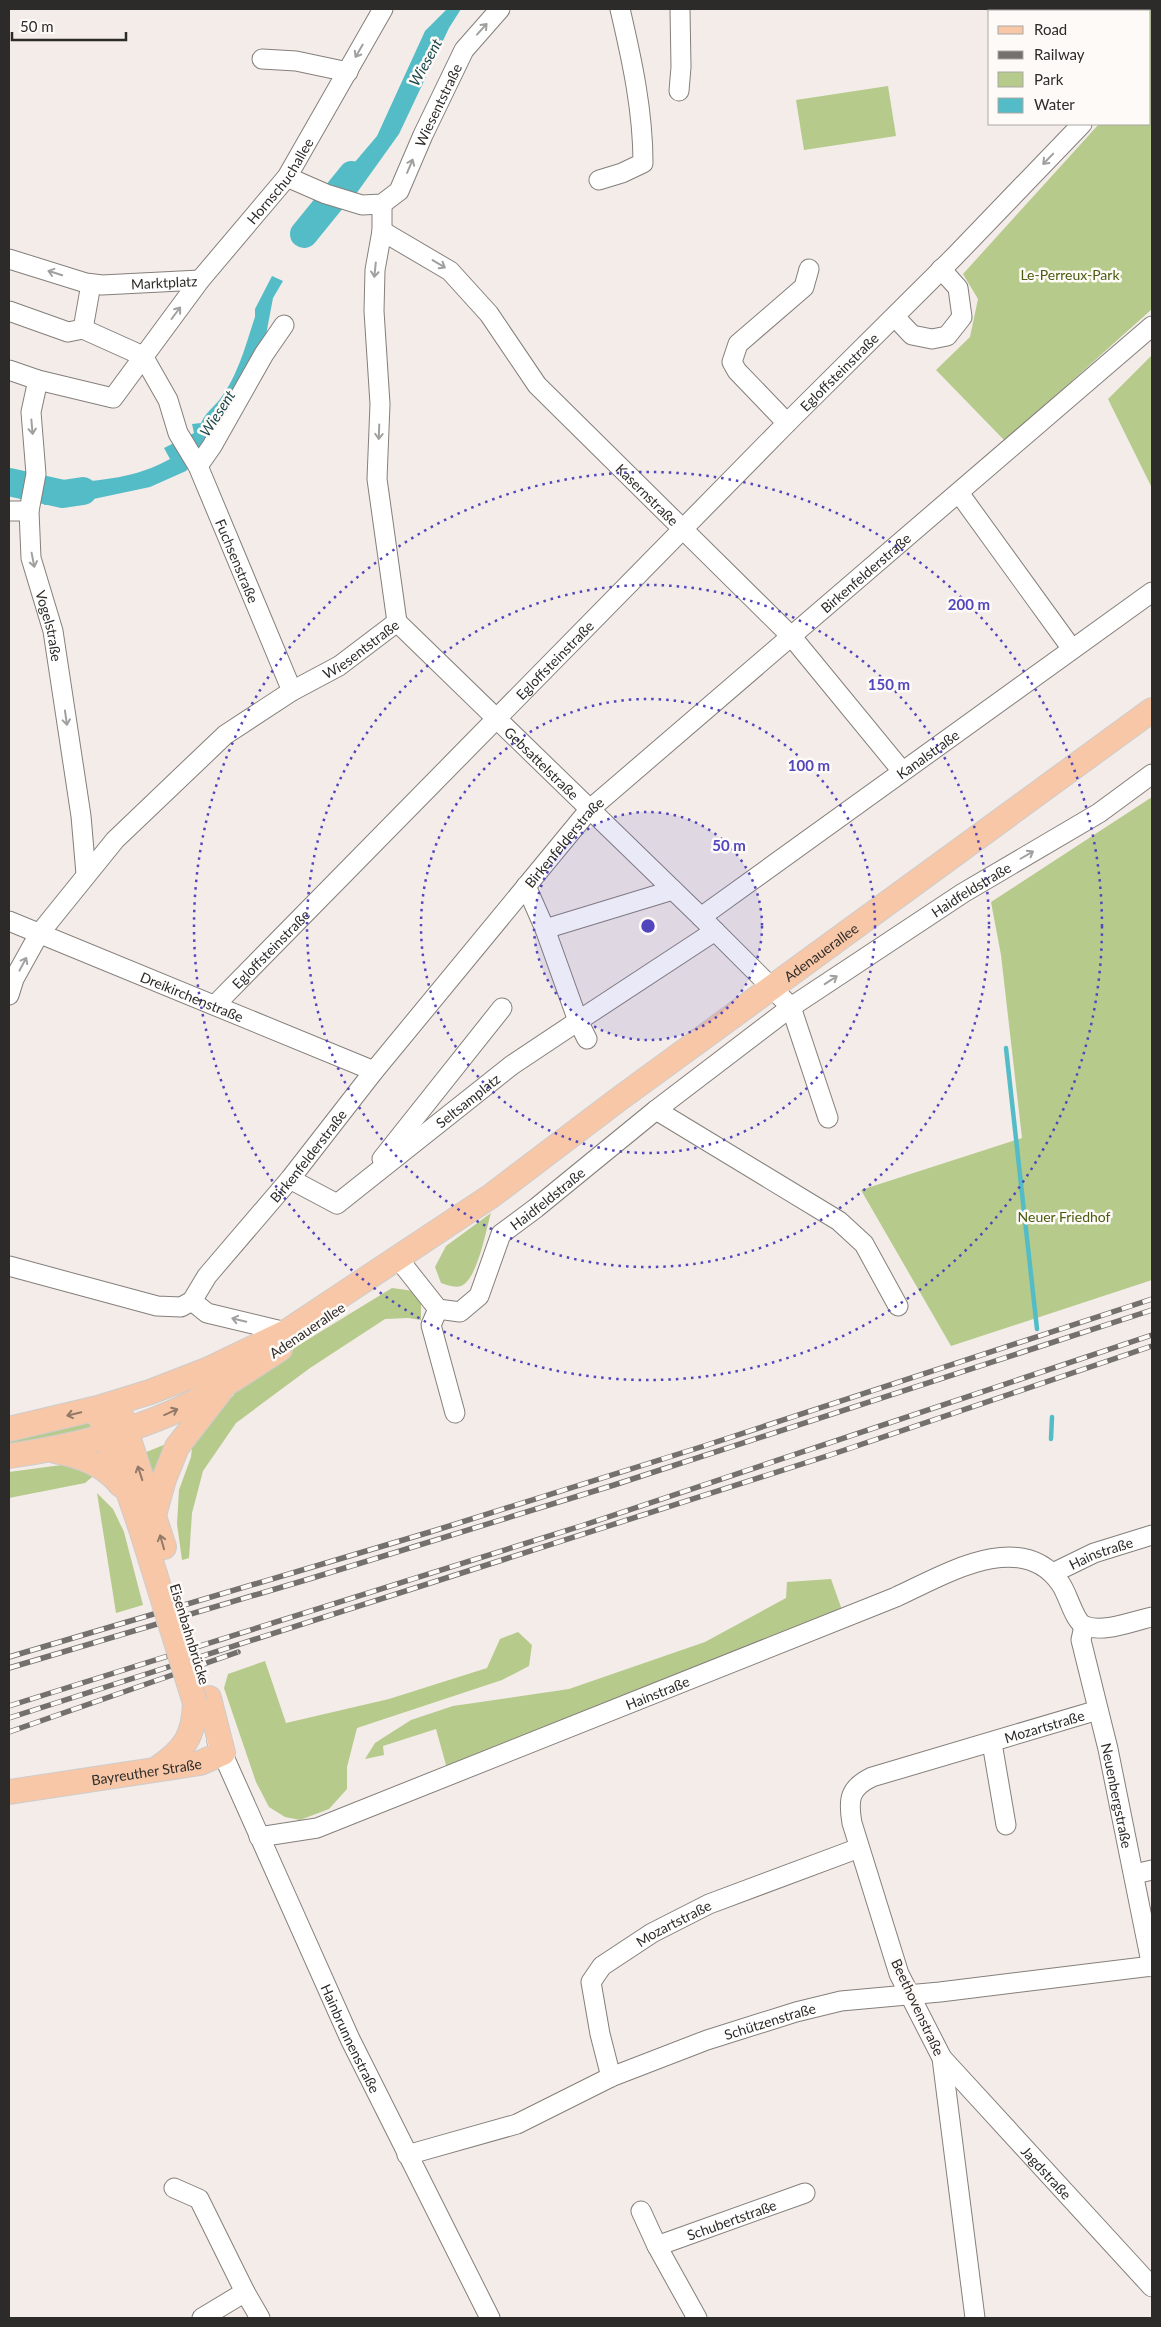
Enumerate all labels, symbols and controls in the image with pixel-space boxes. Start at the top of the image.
scale bar [12,10,126,42]
legend [988,10,1151,125]
text: 50 m [20,17,54,35]
text: Road [1034,20,1067,38]
one-way arrow [476,23,488,36]
water label: Wiesent [405,35,446,89]
one-way arrow [354,44,364,59]
text: Railway [1034,45,1085,63]
street label: Wiesentstraße [411,61,465,149]
text: Park [1034,70,1064,88]
text: Water [1034,95,1075,113]
street label: Hornschuchallee [243,135,316,227]
one-way arrow [1042,153,1054,165]
one-way arrow [406,159,415,174]
one-way arrow [432,260,446,270]
one-way arrow [370,261,380,277]
park label: Le-Perreux-Park [1020,266,1120,283]
one-way arrow [48,268,64,278]
street label: Marktplatz [131,272,198,292]
one-way arrow [171,306,181,320]
street label: Egloffsteinstraße [796,329,882,414]
water label: Wiesent [195,386,239,439]
one-way arrow [27,418,37,434]
one-way arrow [374,424,384,440]
street label: Kasernstraße [613,460,682,529]
street label: Fuchsenstraße [212,516,263,605]
street label: Birkenfelderstraße [817,529,914,616]
one-way arrow [28,551,38,567]
street label: Vogelstraße [33,588,66,662]
text: 200 m [948,595,990,613]
street label: Wiesentstraße [319,615,402,682]
street label: Egloffsteinstraße [512,617,597,703]
text: 150 m [868,675,910,693]
one-way arrow [62,710,72,726]
street label: Gebsattelstraße [501,723,583,803]
street label: Kanalstraße [893,726,962,782]
text: 100 m [788,756,830,774]
street label: Birkenfelderstraße [521,793,607,891]
text: 50 m [712,836,746,854]
one-way arrow [1020,850,1034,860]
street label: Haidfeldstraße [928,858,1014,920]
street label: Egloffsteinstraße [228,906,313,992]
centre of rings [639,917,657,935]
street label: Adenauerallee [780,919,861,985]
one-way arrow [19,957,28,972]
street label: Dreikirchenstraße [138,968,246,1025]
one-way arrow [824,975,838,985]
street label: Seltsamplatz [432,1070,503,1131]
street label: Birkenfelderstraße [266,1106,350,1205]
street label: Haidfeldstraße [506,1163,588,1233]
park label: Neuer Friedhof [1018,1208,1111,1225]
street label: Adenauerallee [266,1298,348,1362]
one-way arrow [231,1315,247,1325]
one-way arrow [163,1407,178,1417]
one-way arrow [66,1410,82,1419]
one-way arrow [135,1465,145,1481]
street label: Hainstraße [1066,1533,1135,1573]
one-way arrow [157,1534,167,1550]
street label: Eisenbahnbrücke [167,1581,213,1687]
street label: Hainstraße [623,1672,692,1713]
street label: Mozartstraße [1002,1706,1086,1746]
street label: Neuenbergstraße [1098,1741,1136,1850]
street label: Bayreuther Straße [90,1754,203,1788]
street label: Mozartstraße [632,1896,714,1950]
street label: Beethovenstraße [888,1956,948,2058]
street label: Hainbrunnenstraße [318,1981,384,2096]
street label: Schützenstraße [722,1999,817,2043]
street label: Jagdstraße [1018,2142,1075,2202]
street label: Schubertstraße [684,2196,778,2243]

